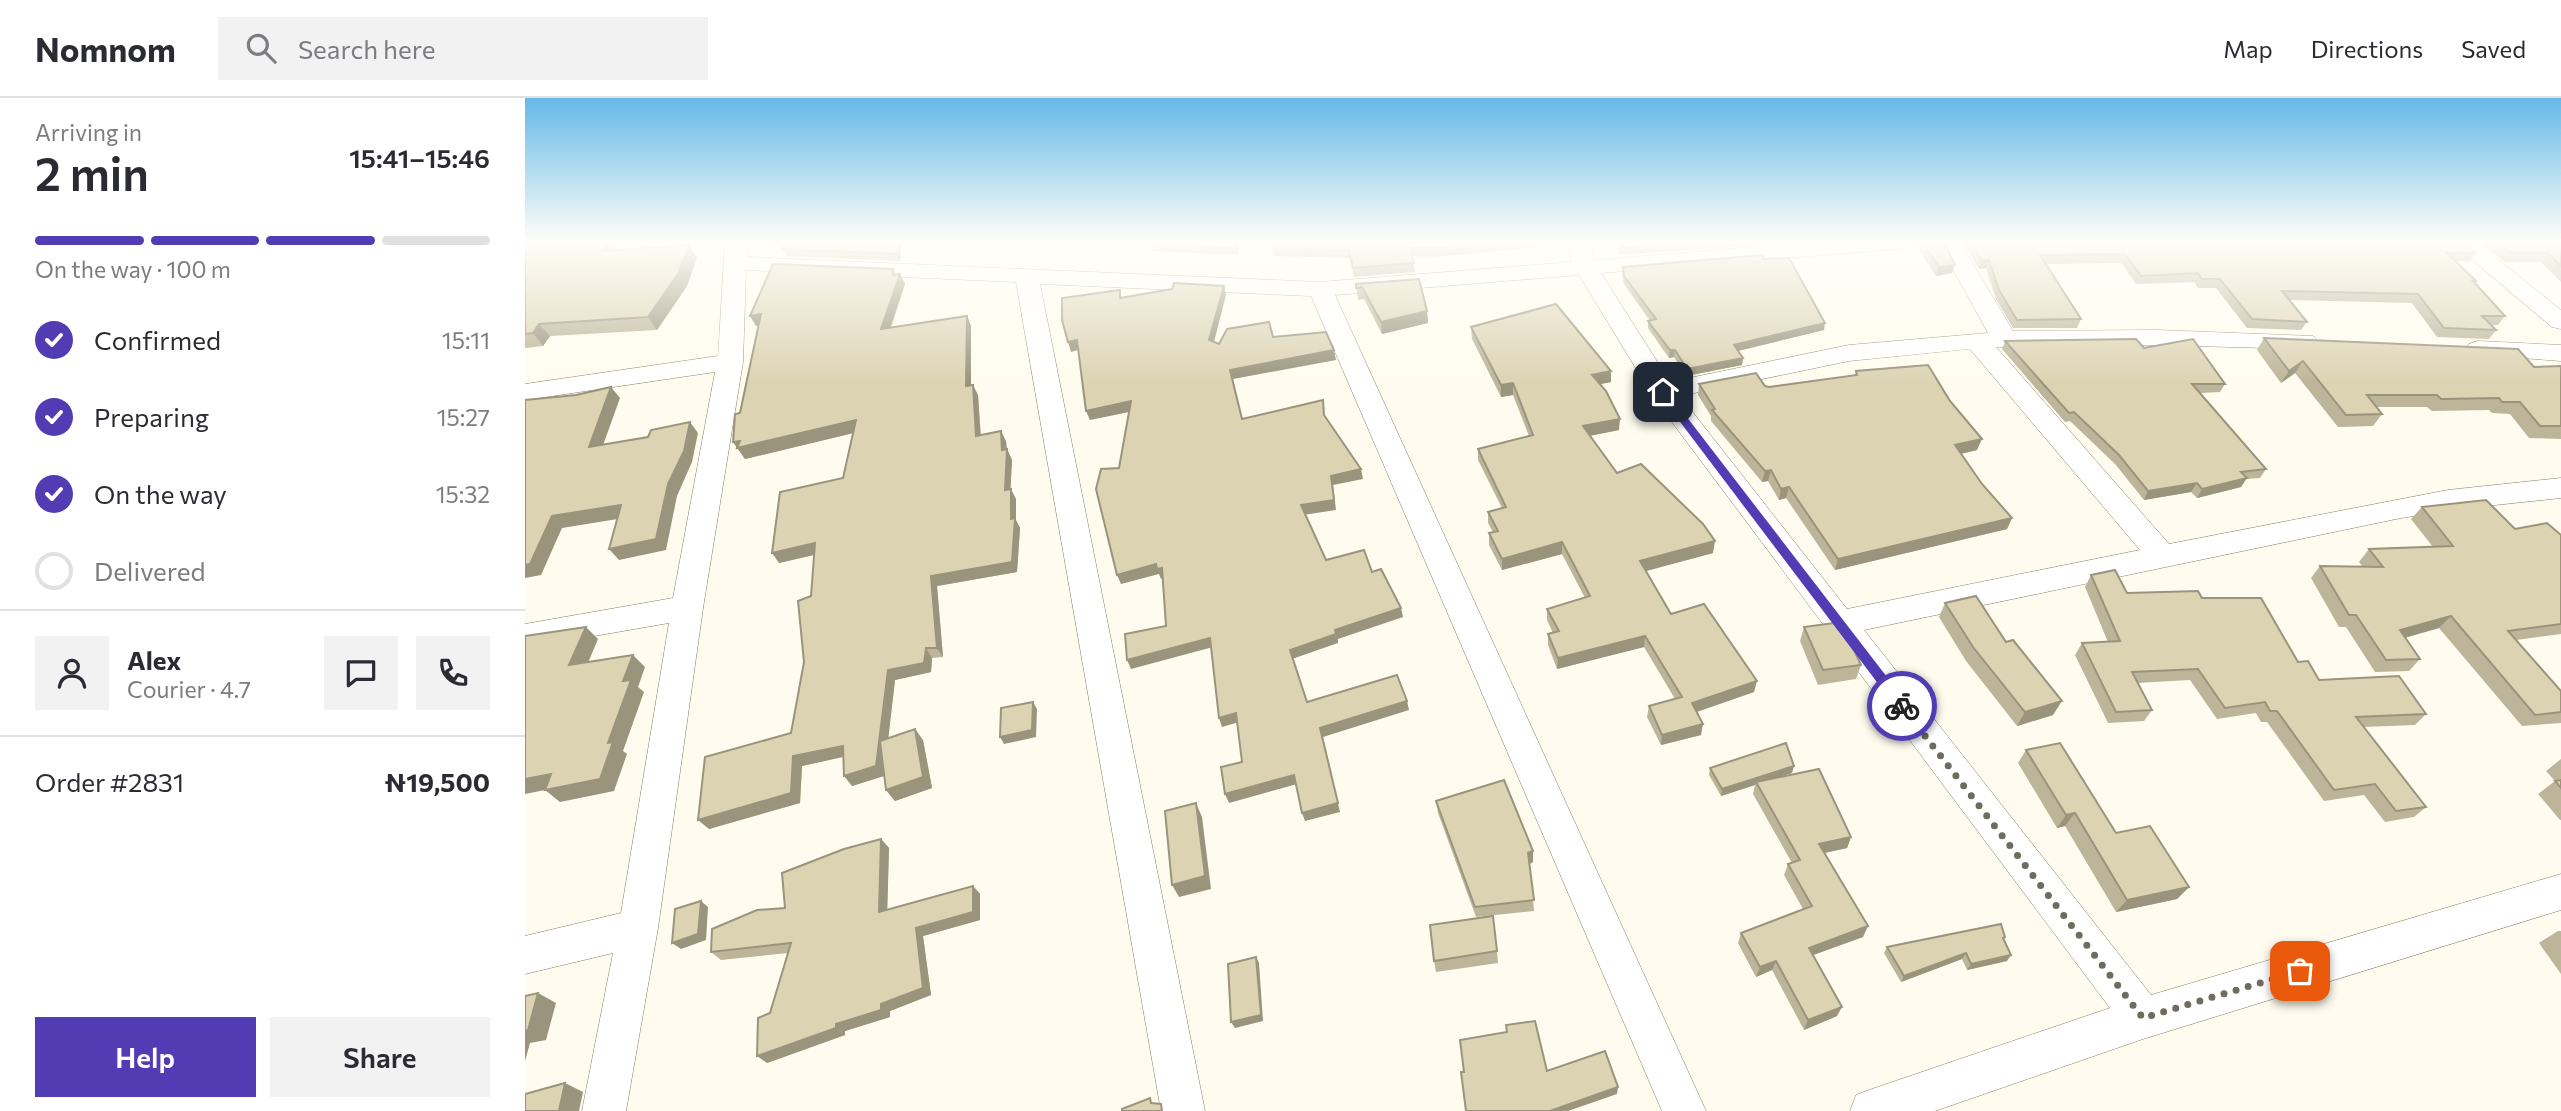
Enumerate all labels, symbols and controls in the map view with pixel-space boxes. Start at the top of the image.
search box [218,17,708,80]
text: Nomnom [35,28,176,69]
icon: search [242,29,280,67]
text: Search here [298,33,435,64]
text: Map [2223,34,2273,63]
text: Directions [2311,34,2423,63]
text: Saved [2461,34,2526,63]
text: Arriving in [35,118,142,146]
text: 15:41–15:46 [349,142,490,173]
text: 2 min [35,144,149,200]
text: On the way · 100 m [35,255,231,283]
icon: check [35,321,73,359]
text: Confirmed [94,324,221,355]
text: 15:11 [442,326,490,354]
pin [1633,362,1693,422]
icon: home [1644,373,1682,411]
icon: check [35,398,73,436]
text: Preparing [94,401,209,432]
text: 15:27 [437,403,490,431]
icon: check [35,475,73,513]
text: On the way [94,478,227,509]
text: 15:32 [436,480,490,508]
text: Delivered [94,555,205,586]
button: person [35,636,109,710]
button: chat [324,636,398,710]
button: phone [416,636,490,710]
text: Alex [127,644,181,675]
courier [1867,671,1937,741]
text: Courier · 4.7 [127,675,251,703]
icon: bike [1883,687,1921,725]
text: Order #2831 [35,766,184,797]
text: ₦19,500 [385,766,490,797]
pin [2270,941,2330,1001]
icon: bag [2281,952,2319,990]
button: Help [35,1017,256,1097]
button: Share [270,1017,490,1097]

